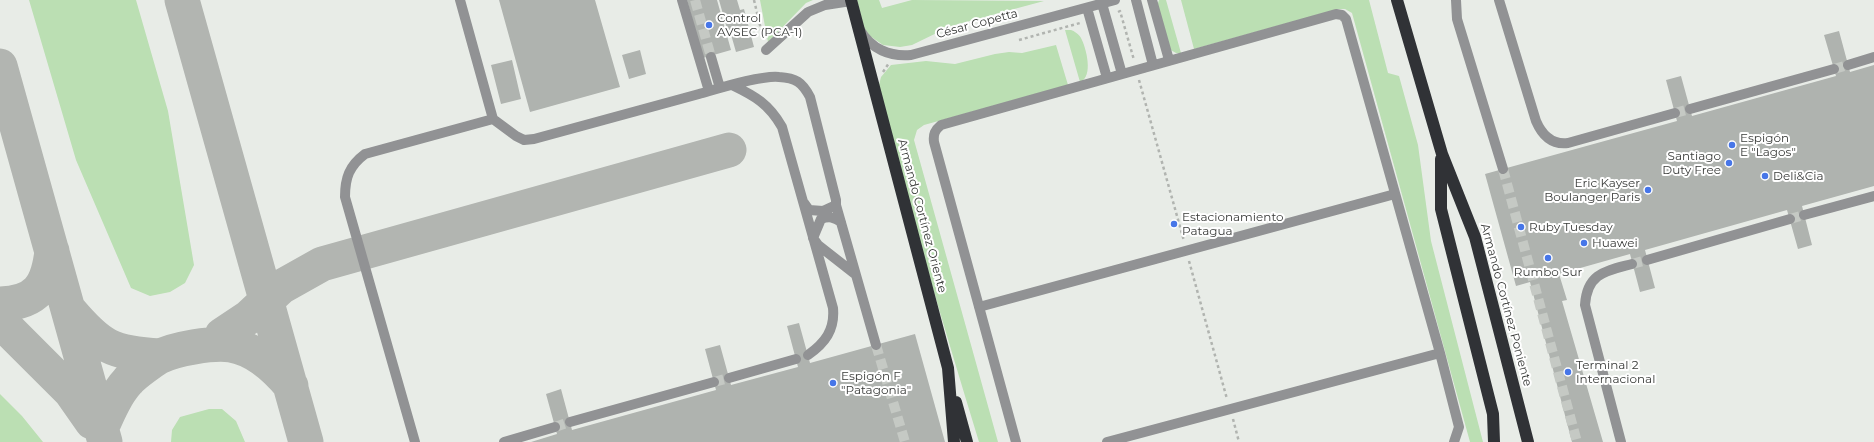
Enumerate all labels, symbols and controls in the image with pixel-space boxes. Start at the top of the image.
street label: César Copetta [935,6,1019,42]
place label: Control AVSEC (PCA-1) [717,11,802,39]
marker: Control AVSEC (PCA-1) [704,20,714,30]
place label: Espigón E "Lagos" [1740,131,1796,159]
street label: Armando Cortínez Oriente [895,137,949,295]
marker: Espigón E "Lagos" [1727,140,1737,150]
place label: Santiago Duty Free [1662,149,1721,177]
marker: Santiago Duty Free [1724,158,1734,168]
place label: Deli&Cia [1773,169,1823,183]
marker: Deli&Cia [1760,171,1770,181]
place label: Eric Kayser Boulanger Paris [1544,176,1640,204]
marker: Eric Kayser Boulanger Paris [1643,185,1653,195]
place label: Estacionamiento Patagua [1182,210,1284,238]
marker: Estacionamiento Patagua [1169,219,1179,229]
place label: Ruby Tuesday [1529,220,1613,234]
street label: Armando Cortínez Poniente [1477,222,1535,388]
marker: Ruby Tuesday [1516,222,1526,232]
place label: Huawei [1592,236,1638,250]
marker: Huawei [1579,238,1589,248]
marker: Rumbo Sur [1543,253,1553,263]
place label: Rumbo Sur [1514,265,1582,279]
place label: Terminal 2 Internacional [1576,358,1655,386]
marker: Terminal 2 Internacional [1563,367,1573,377]
place label: Espigón F "Patagonia" [841,369,911,397]
marker: Espigón F "Patagonia" [828,378,838,388]

